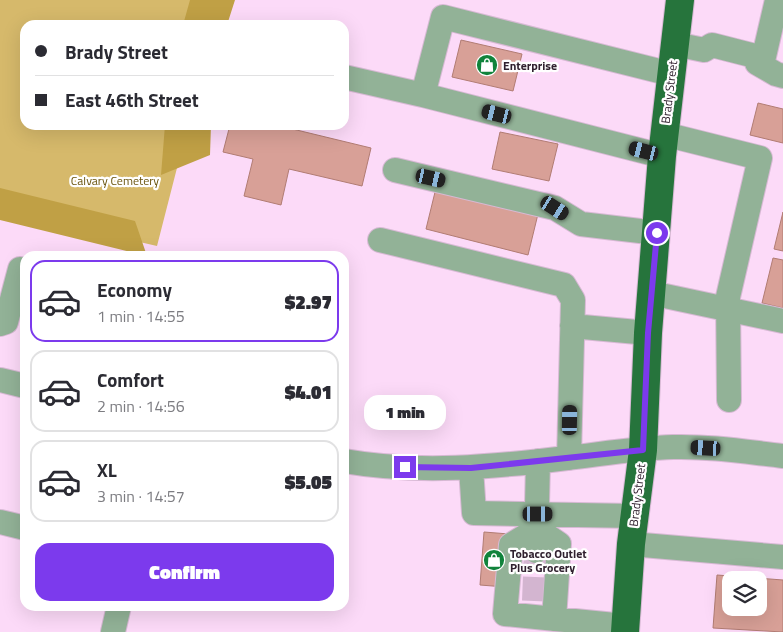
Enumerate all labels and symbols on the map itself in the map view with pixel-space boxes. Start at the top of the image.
shop icon: Enterprise [475,53,499,77]
place label: Enterprise [503,56,557,75]
street label: Brady Street [656,59,682,125]
car [480,103,513,125]
car [627,140,660,162]
car [414,167,447,189]
park label: Calvary Cemetery [71,171,159,190]
car [538,194,571,222]
route start [646,222,668,244]
callout: 1 min [364,394,446,430]
car [562,405,577,435]
car [690,440,721,456]
route end [394,456,416,478]
street label: Brady Street [624,462,650,528]
car [523,507,553,522]
place label: Tobacco Outlet Plus Grocery [510,544,587,577]
shop icon: Tobacco Outlet Plus Grocery [482,548,506,572]

